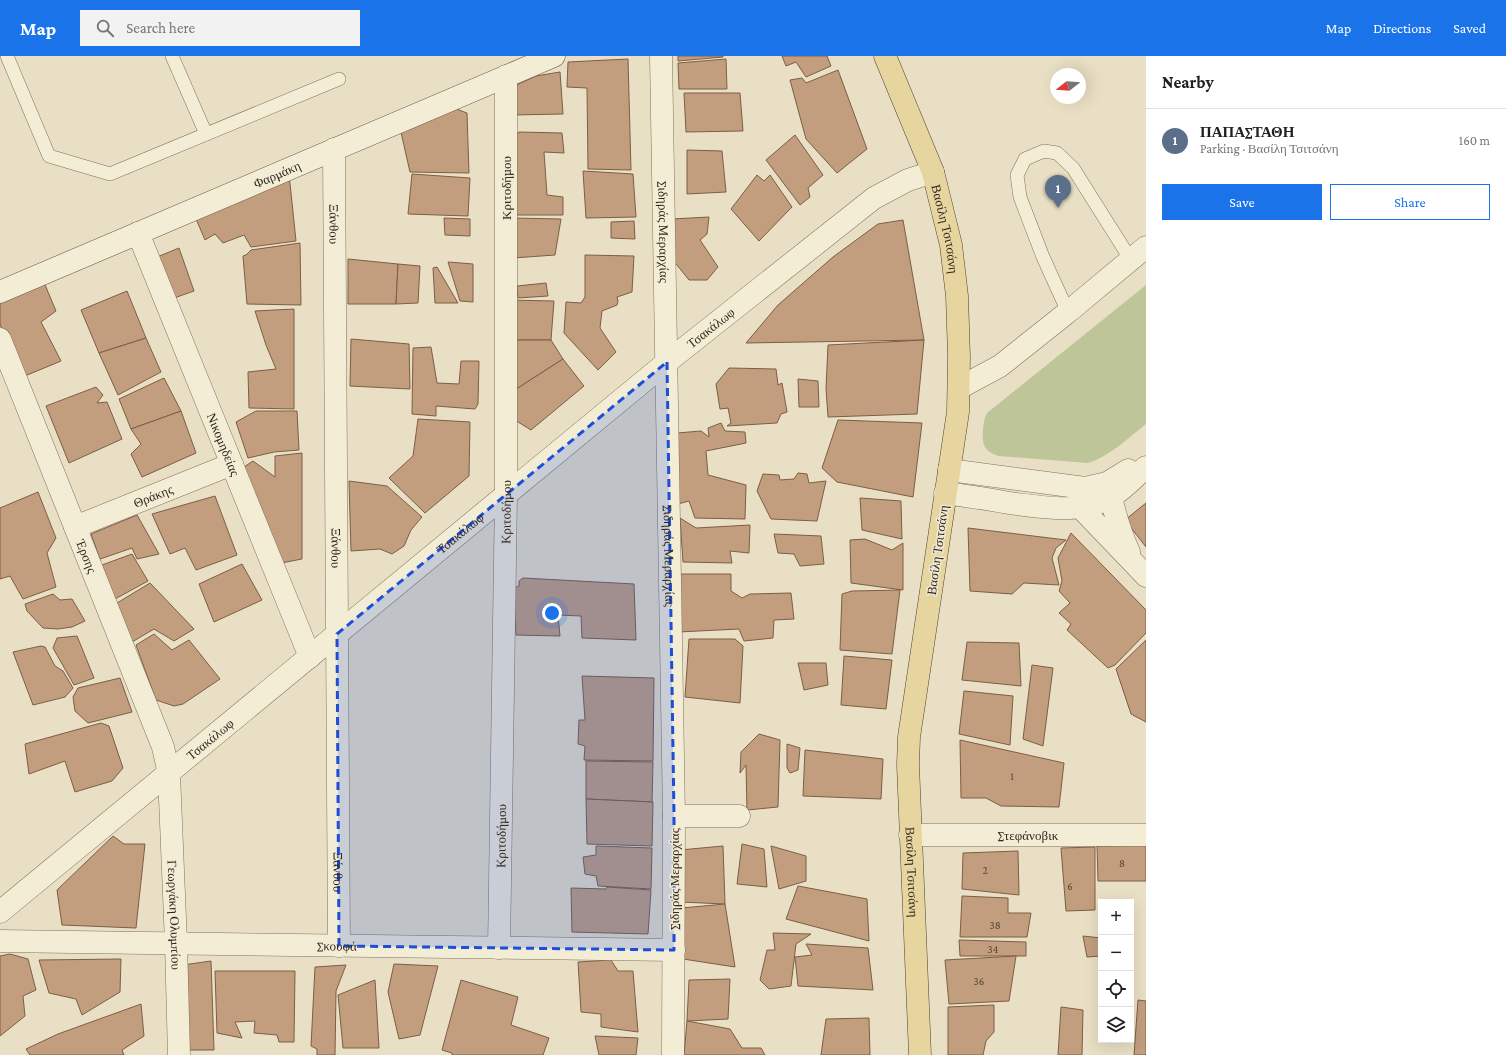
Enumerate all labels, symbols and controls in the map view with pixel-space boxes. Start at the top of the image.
search box [80,10,360,46]
icon: search [94,17,116,39]
text: Map [20,18,56,39]
text: Search here [126,20,195,36]
text: Map [1326,20,1351,36]
text: Directions [1373,20,1431,36]
text: Saved [1453,20,1486,36]
north arrow [1050,68,1086,104]
text: Nearby [1162,73,1214,92]
text: ΠΑΠΑΣΤΑΘΗ [1200,124,1294,140]
text: 1 [1173,133,1177,148]
text: 160 m [1459,133,1490,148]
text: Parking · Βασίλη Τσιτσάνη [1200,141,1338,156]
street label: Κριτοδήμου [499,156,514,220]
street label: Φαρμάκη [251,158,303,191]
pin: 1 [1045,175,1071,208]
street label: Σιδηράς Μεραρχίας [655,181,672,284]
street label: Βασίλη Τσιτσάνη [928,183,961,275]
button: Save [1162,184,1322,220]
button: Share [1330,184,1490,220]
street label: Ξάνθου [326,204,342,244]
street label: Τσακάλωφ [684,305,738,351]
street label: Νικομηδείας [204,411,243,479]
street label: Κριτοδήμου [498,480,514,544]
street label: Θράκης [131,481,176,511]
street label: Βασίλη Τσιτσάνη [924,504,951,596]
street label: Σιδηράς Μεραρχίας [661,505,677,608]
street label: Τσακάλωφ [434,509,487,557]
street label: Ξάνθου [328,528,344,568]
street label: Έρσης [73,537,100,576]
your location [542,603,562,623]
street label: Τσακάλωφ [184,716,237,763]
house number: 1 [1010,770,1014,782]
street label: Κριτοδήμου [493,804,509,868]
street label: Βασίλη Τσιτσάνη [903,826,921,918]
street label: Σιδηράς Μεραρχίας [667,827,682,930]
street label: Στεφάνοβικ [998,828,1059,843]
street label: Ξάνθου [330,852,346,892]
house number: 8 [1119,857,1125,869]
street label: Γεωργάκη Ολυμπίου [165,860,184,970]
house number: 2 [982,864,988,876]
house number: 6 [1067,880,1073,892]
map controls [1098,899,1134,1043]
button: + [1098,899,1134,935]
house number: 38 [989,919,1001,931]
button: − [1098,935,1134,971]
street label: Σκουφά [317,938,357,954]
house number: 34 [988,943,999,955]
button: locate [1098,971,1134,1007]
house number: 36 [974,975,984,987]
button: layers [1098,1007,1134,1043]

